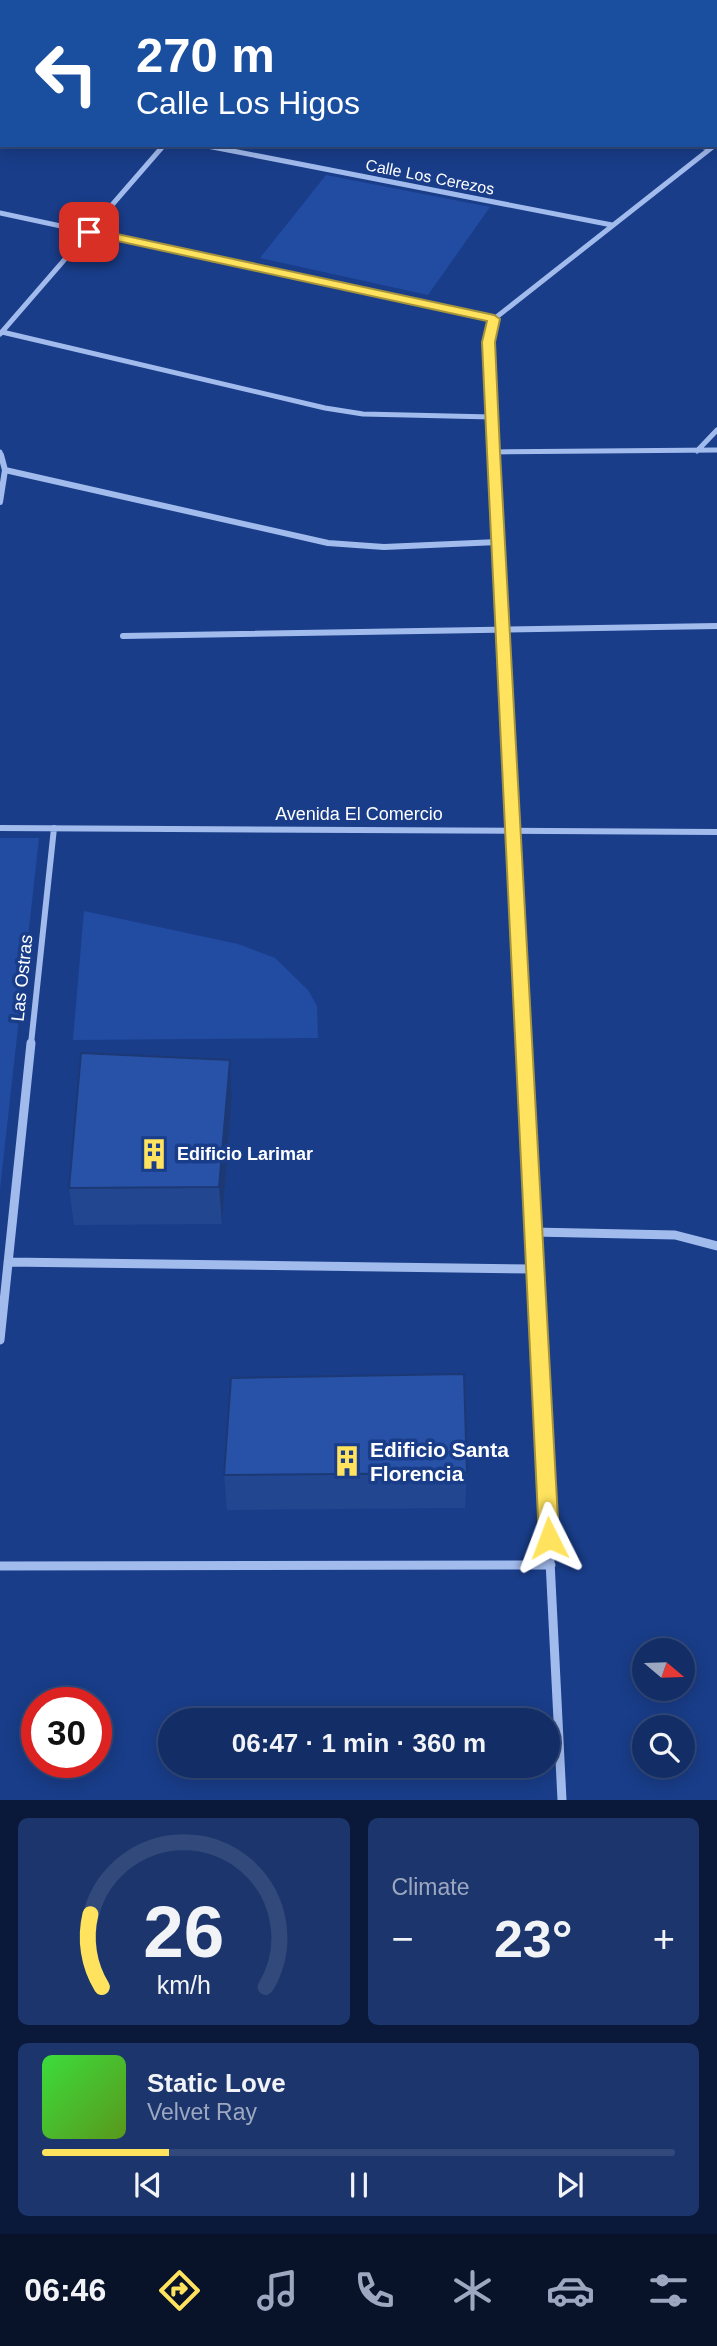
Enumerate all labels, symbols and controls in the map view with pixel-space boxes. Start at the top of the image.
icon: left [21,28,112,119]
text: 270 m [136,28,275,82]
text: Calle Los Higos [136,85,360,121]
street label: Calle Los Cerezos [364,156,496,198]
pin [59,202,119,262]
icon: arrive [70,213,108,251]
street label: Avenida El Comercio [275,804,443,824]
street label: Las Ostras [8,934,36,1022]
building icon: Edificio Larimar [137,1137,171,1171]
place label: Edificio Larimar [177,1144,313,1164]
place label: Edificio Santa Florencia [370,1438,509,1485]
building icon: Edificio Santa Florencia [330,1444,364,1478]
position arrow [512,1501,586,1575]
north arrow [632,1638,695,1701]
map controls [632,1638,695,1778]
speed limit sign: 30 [21,1687,112,1778]
button: search [632,1715,695,1778]
text: 06:47 · 1 min · 360 m [232,1728,486,1758]
text: Climate [392,1874,469,1900]
text: 26 [143,1892,224,1973]
text: 23° [494,1910,573,1968]
text: − [392,1918,414,1960]
text: + [653,1918,675,1960]
text: km/h [157,1971,211,1999]
text: Static Love [147,2068,286,2098]
text: Velvet Ray [147,2099,257,2125]
icon: previous [129,2166,167,2204]
icon: pause [340,2166,378,2204]
icon: next [551,2166,589,2204]
icon: directions [155,2266,204,2315]
icon: music [253,2266,302,2315]
icon: phone [350,2266,399,2315]
icon: climate [448,2266,497,2315]
icon: car [546,2266,595,2315]
icon: filters [644,2266,693,2315]
text: 06:46 [24,2272,106,2308]

